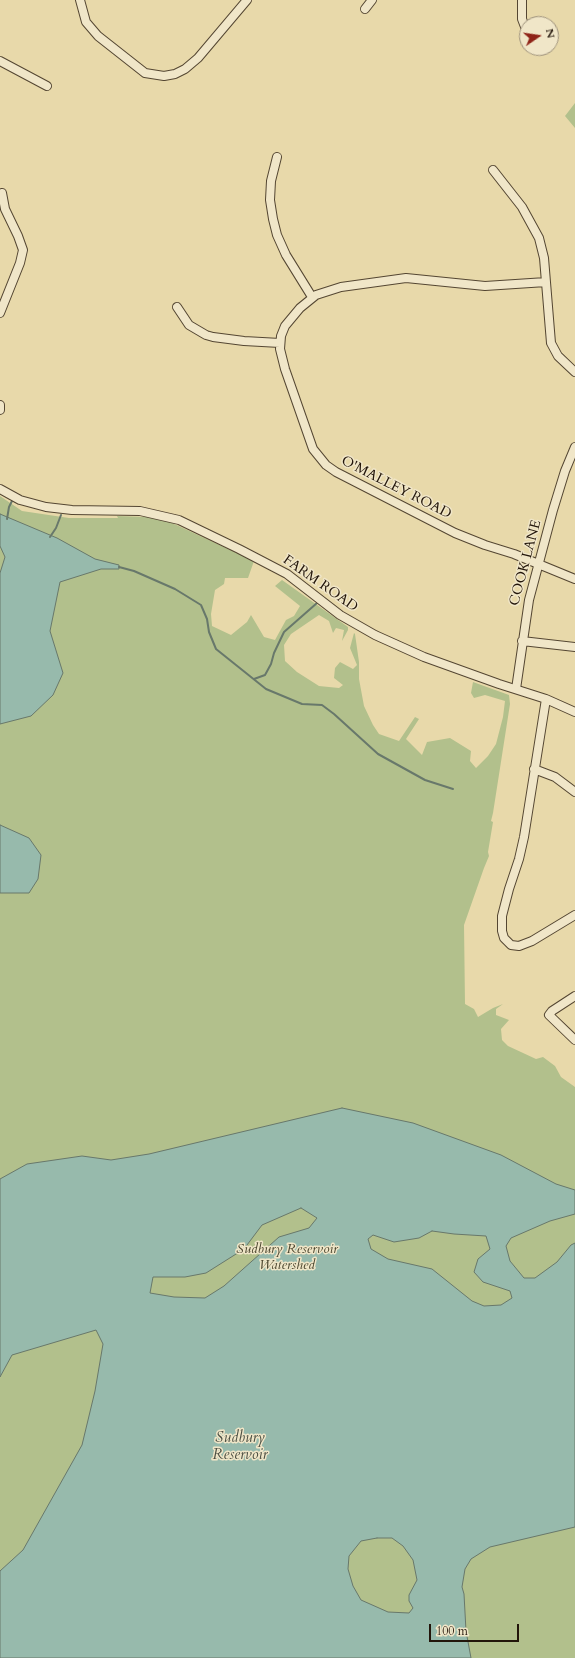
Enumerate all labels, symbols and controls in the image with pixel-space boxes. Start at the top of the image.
north arrow [519,16,559,56]
text: N [542,27,559,40]
street label: O'MALLEY ROAD [338,453,454,523]
street label: COOK LANE [506,518,546,608]
street label: FARM ROAD [279,552,361,616]
park label: Sudbury Reservoir Watershed [236,1242,338,1274]
water label: Sudbury Reservoir [212,1430,268,1465]
scale bar [431,1616,521,1642]
text: 100 m [436,1623,468,1639]

